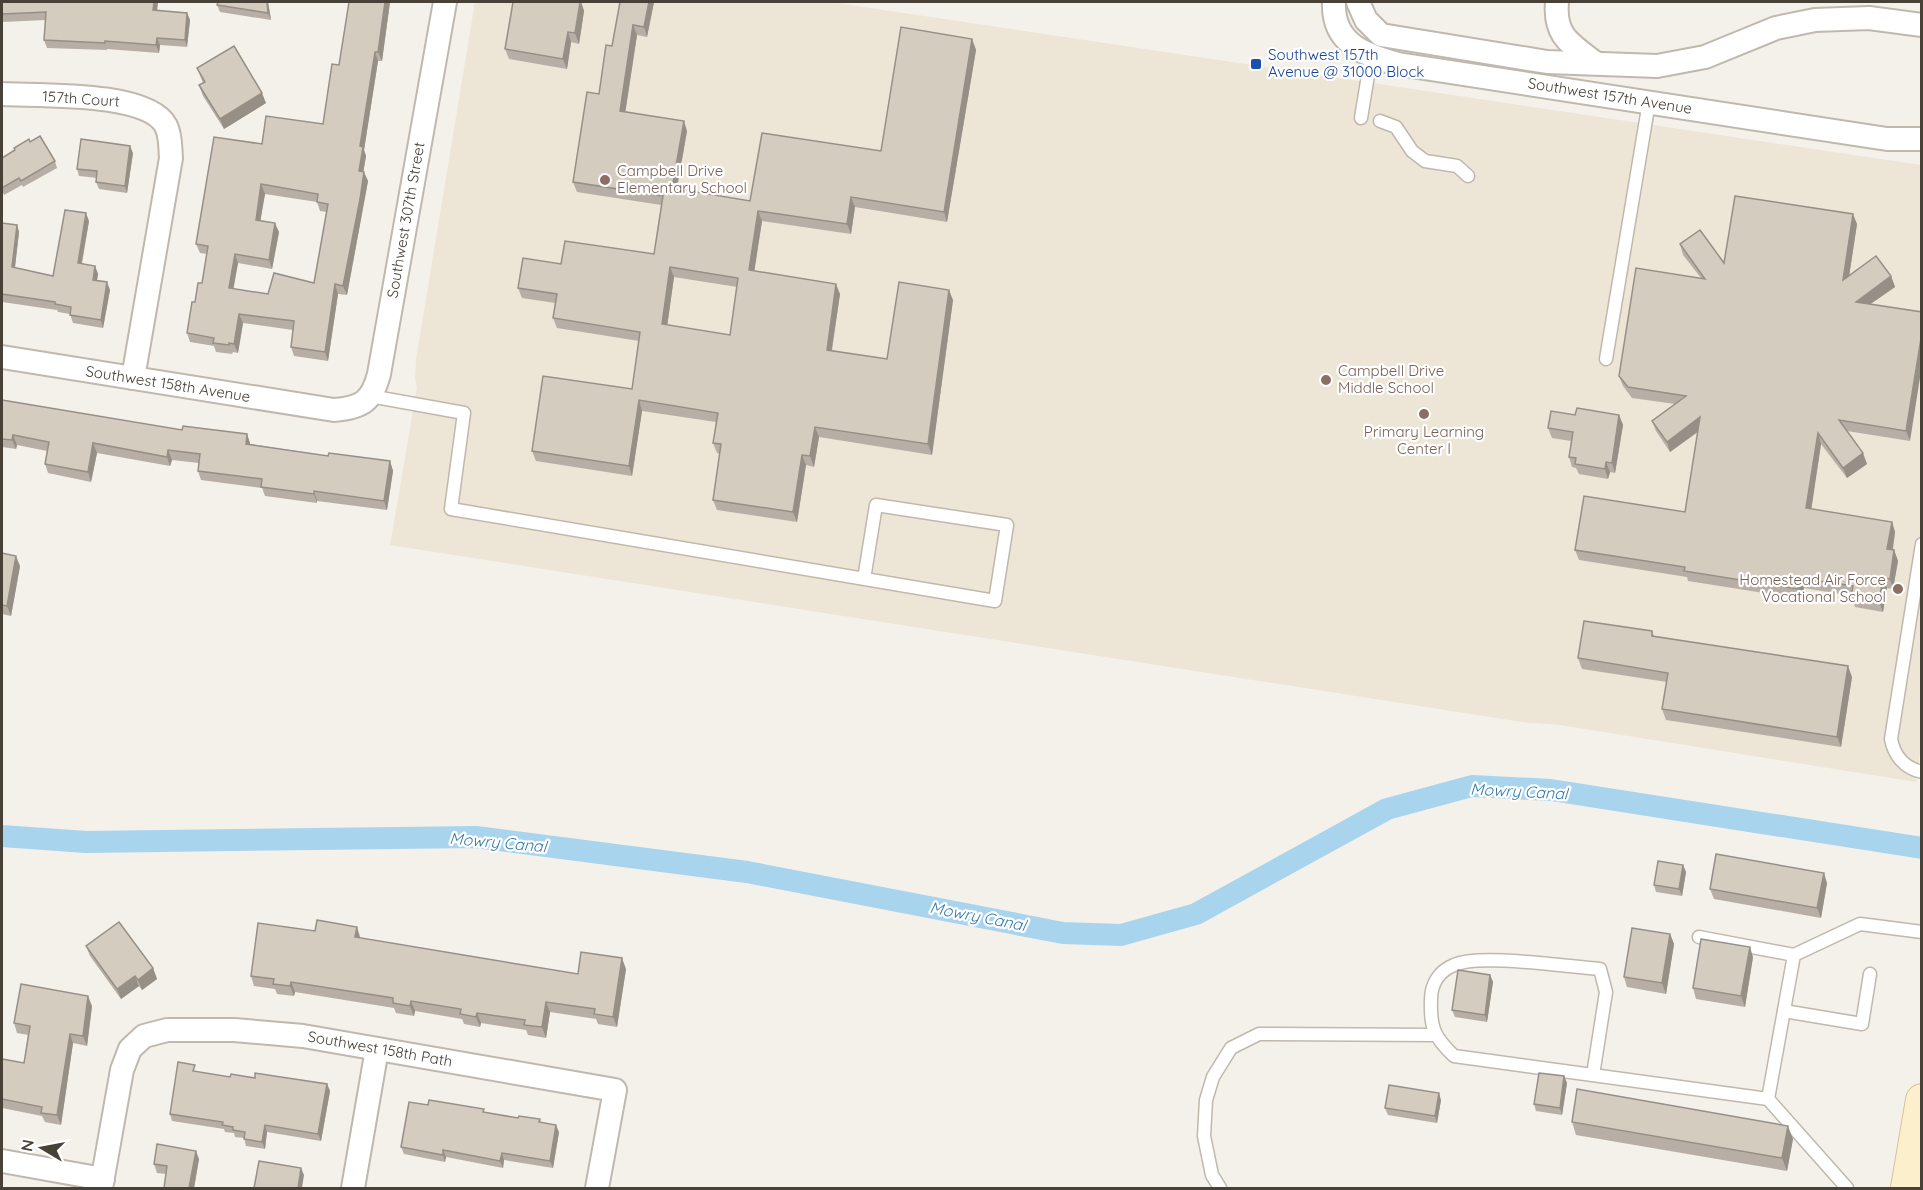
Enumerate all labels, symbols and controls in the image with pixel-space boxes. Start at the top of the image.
place label: Southwest 157th Avenue @ 31000 Block [1268,45,1424,81]
marker: Southwest 157th Avenue @ 31000 Block [1249,57,1263,71]
street label: Southwest 157th Avenue [1527,73,1694,118]
street label: 157th Court [42,86,120,111]
street label: Southwest 307th Street [382,140,429,299]
place label: Campbell Drive Elementary School [617,161,747,197]
marker: Campbell Drive Elementary School [598,173,612,187]
street label: Southwest 158th Avenue [84,361,252,406]
place label: Campbell Drive Middle School [1338,361,1444,397]
marker: Campbell Drive Middle School [1319,373,1333,387]
marker: Primary Learning Center I [1417,407,1431,421]
place label: Primary Learning Center I [1364,422,1484,458]
place label: Homestead Air Force Vocational School [1739,570,1886,606]
marker: Homestead Air Force Vocational School [1891,582,1905,596]
water label: Mowry Canal [1470,778,1570,804]
water label: Mowry Canal [449,828,550,856]
water label: Mowry Canal [928,897,1030,936]
street label: Southwest 158th Path [306,1026,454,1071]
north arrow [12,1118,72,1178]
text: N [16,1138,38,1153]

